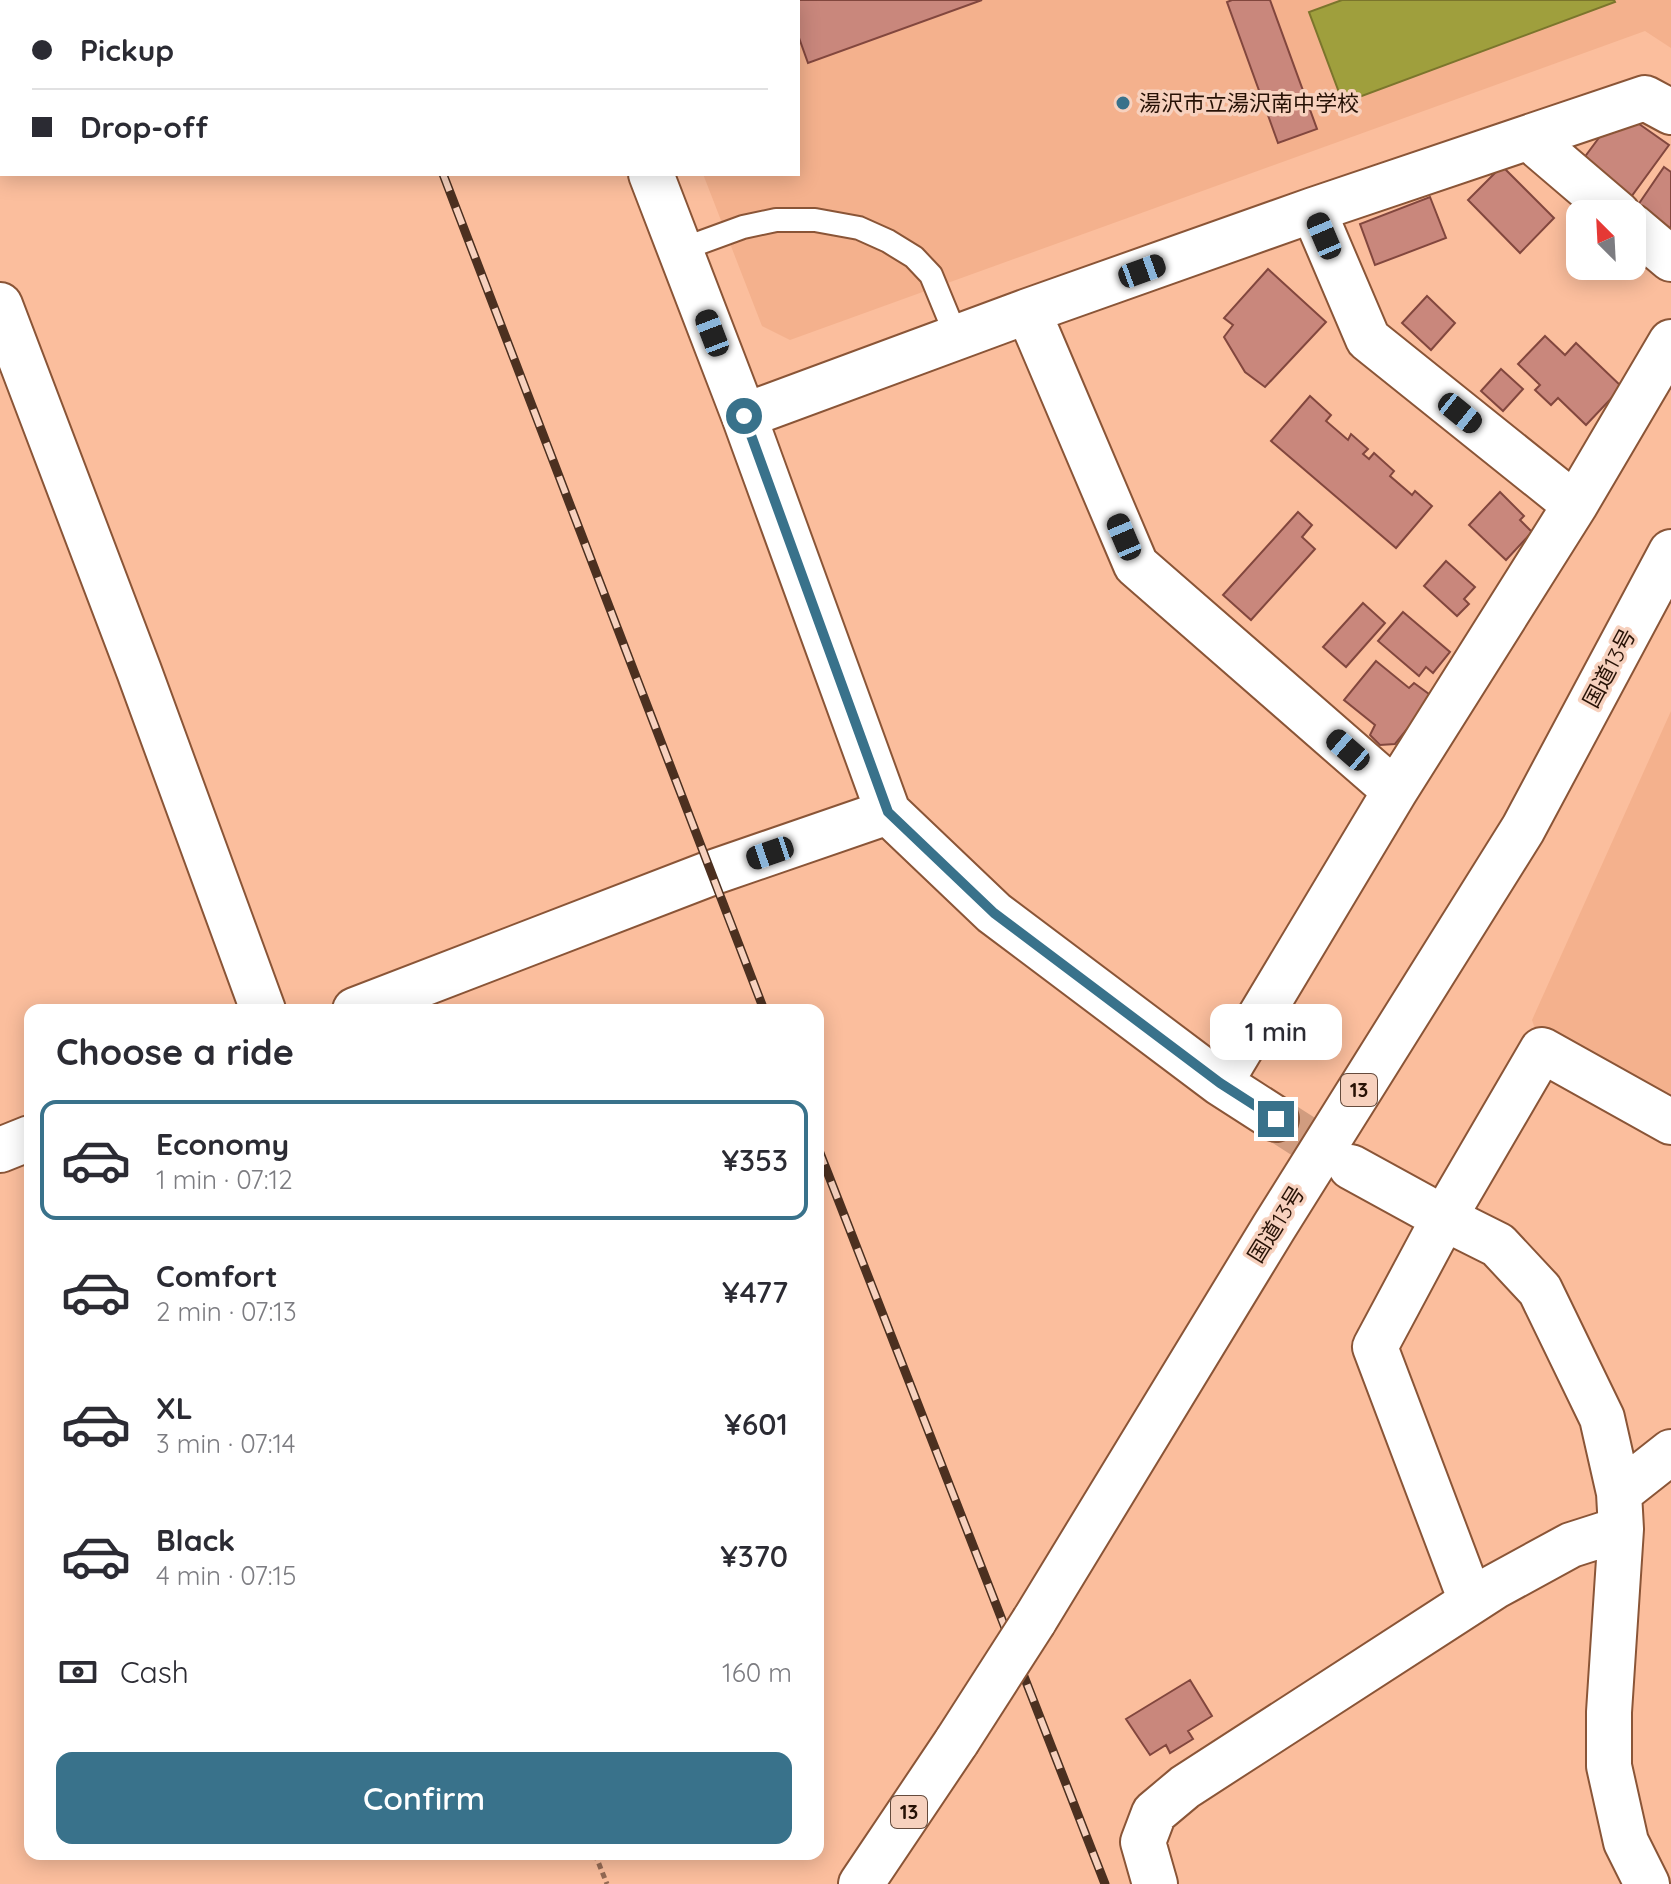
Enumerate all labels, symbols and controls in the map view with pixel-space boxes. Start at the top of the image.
text: Pickup [80,31,174,69]
place label: 湯沢市立湯沢南中学校 [1139,89,1359,117]
marker: 湯沢市立湯沢南中学校 [1114,94,1132,112]
text: Drop-off [80,108,208,146]
north arrow [1566,200,1646,280]
map controls [1566,200,1646,280]
car [1304,209,1344,263]
car [1115,252,1169,290]
car [692,306,732,360]
car [1434,389,1486,437]
route start [726,398,762,434]
car [1104,510,1144,564]
street label: 国道13号 [1577,624,1641,712]
car [1322,725,1374,775]
car [743,834,797,872]
callout: 1 min [1210,1003,1342,1059]
text: 1 min [1245,1015,1307,1048]
text: Choose a ride [56,1029,294,1074]
road number: 13 [1341,1074,1377,1106]
route end [1258,1101,1294,1137]
icon: car [60,1124,132,1196]
text: Economy [156,1125,289,1163]
text: ¥353 [722,1141,788,1179]
text: 1 min · 07:12 [156,1163,293,1196]
street label: 国道13号 [1241,1180,1311,1268]
icon: car [60,1256,132,1328]
text: Comfort [156,1257,277,1295]
text: ¥477 [722,1273,788,1311]
text: 2 min · 07:13 [156,1295,297,1328]
icon: car [60,1388,132,1460]
text: XL [156,1389,193,1427]
text: ¥601 [724,1405,788,1443]
text: 3 min · 07:14 [156,1427,295,1460]
icon: car [60,1520,132,1592]
text: Black [156,1521,235,1559]
text: ¥370 [720,1537,788,1575]
text: 4 min · 07:15 [156,1559,296,1592]
icon: cash [56,1650,100,1694]
text: Cash [120,1653,189,1691]
text: 160 m [722,1656,792,1689]
button: Confirm [56,1752,792,1844]
road number: 13 [891,1796,927,1828]

